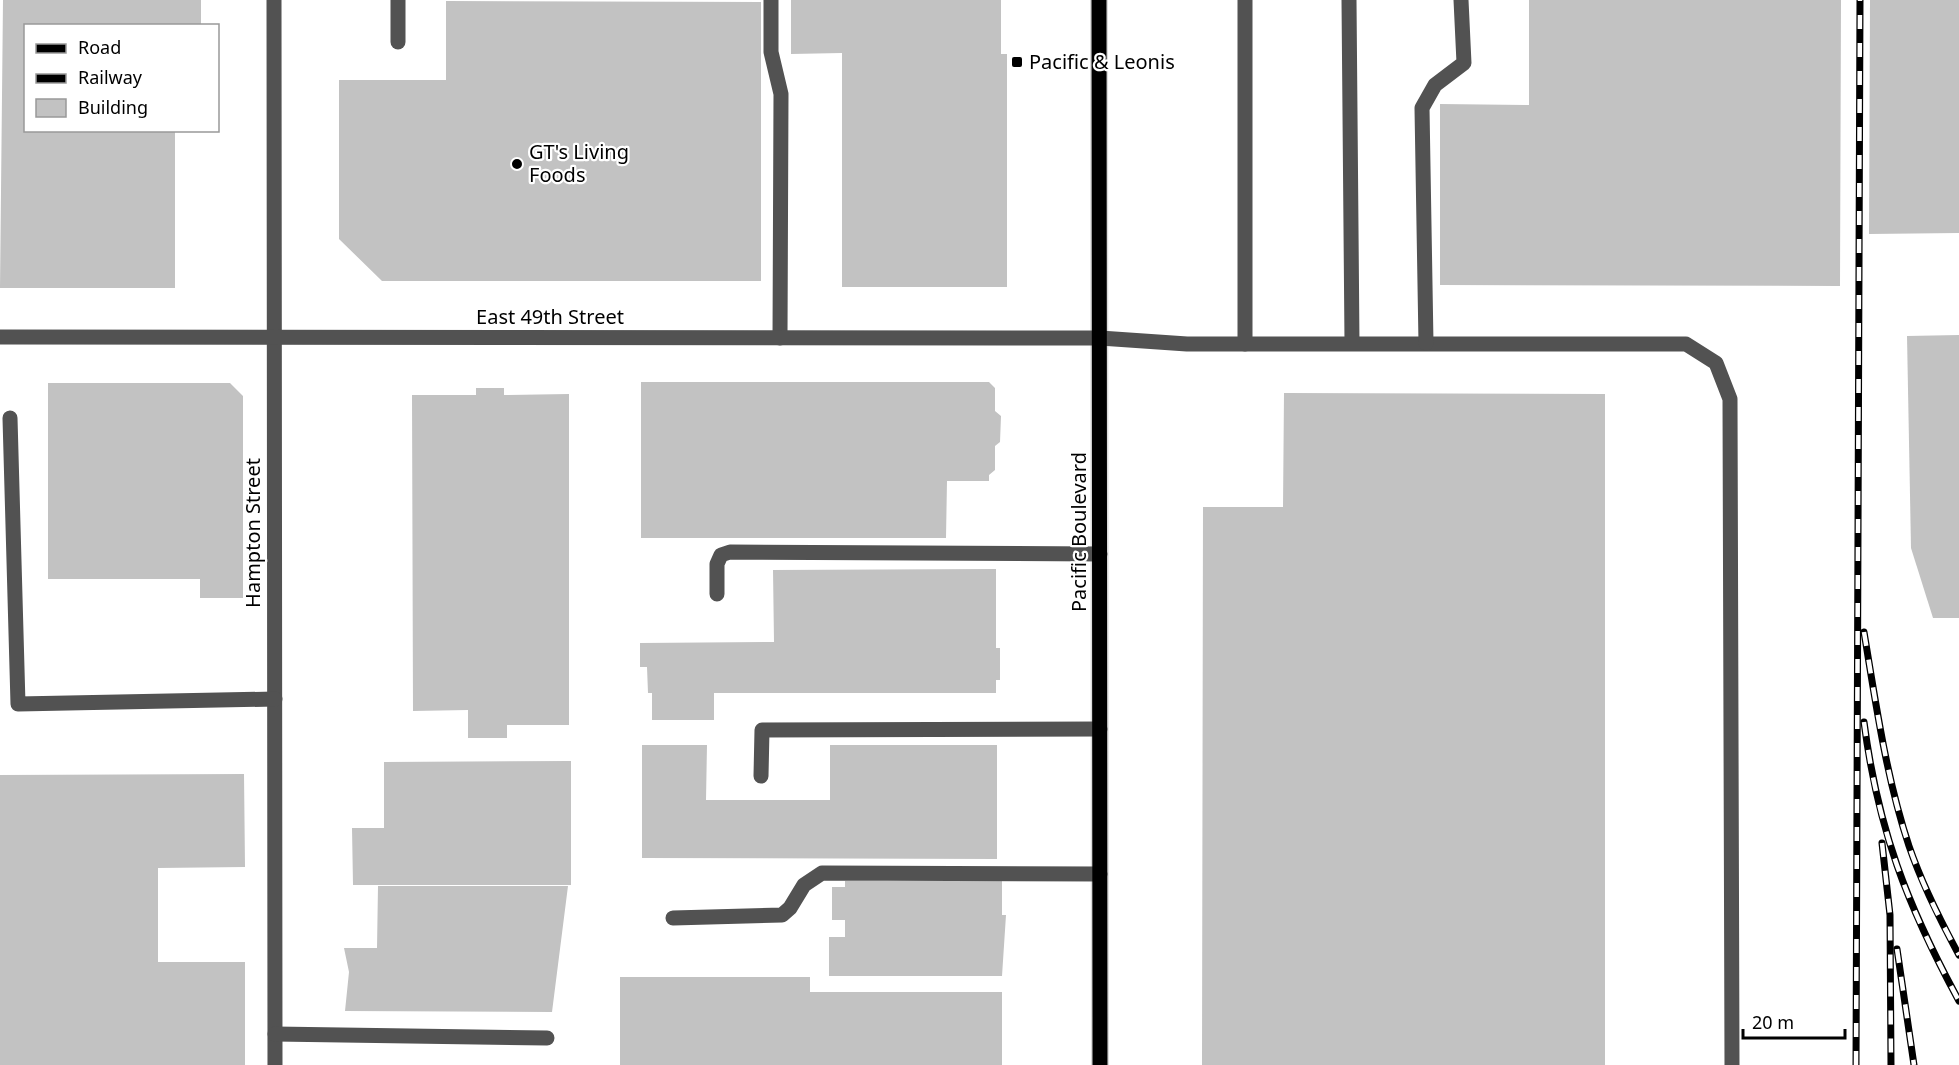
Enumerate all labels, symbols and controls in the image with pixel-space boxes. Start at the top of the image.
legend [24,24,219,132]
text: Road [78,35,121,59]
place label: Pacific & Leonis [1029,48,1175,75]
marker: Pacific & Leonis [1010,55,1024,69]
text: Railway [78,65,143,89]
text: Building [78,95,148,119]
place label: GT's Living Foods [529,138,629,188]
marker: GT's Living Foods [510,157,524,171]
street label: East 49th Street [476,303,624,330]
street label: Pacific Boulevard [1065,452,1092,612]
street label: Hampton Street [239,458,266,608]
scale bar [1743,1002,1845,1040]
text: 20 m [1752,1010,1794,1034]

